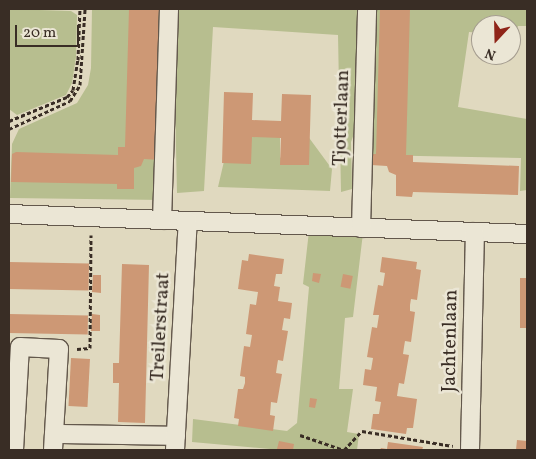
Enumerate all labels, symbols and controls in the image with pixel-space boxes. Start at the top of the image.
scale bar [18,15,81,47]
north arrow [471,15,521,65]
text: 20 m [23,23,56,44]
text: N [483,43,499,64]
street label: Tjotterlaan [328,69,356,167]
street label: Treilerstraat [146,272,176,382]
street label: Jachtenlaan [438,289,464,393]

